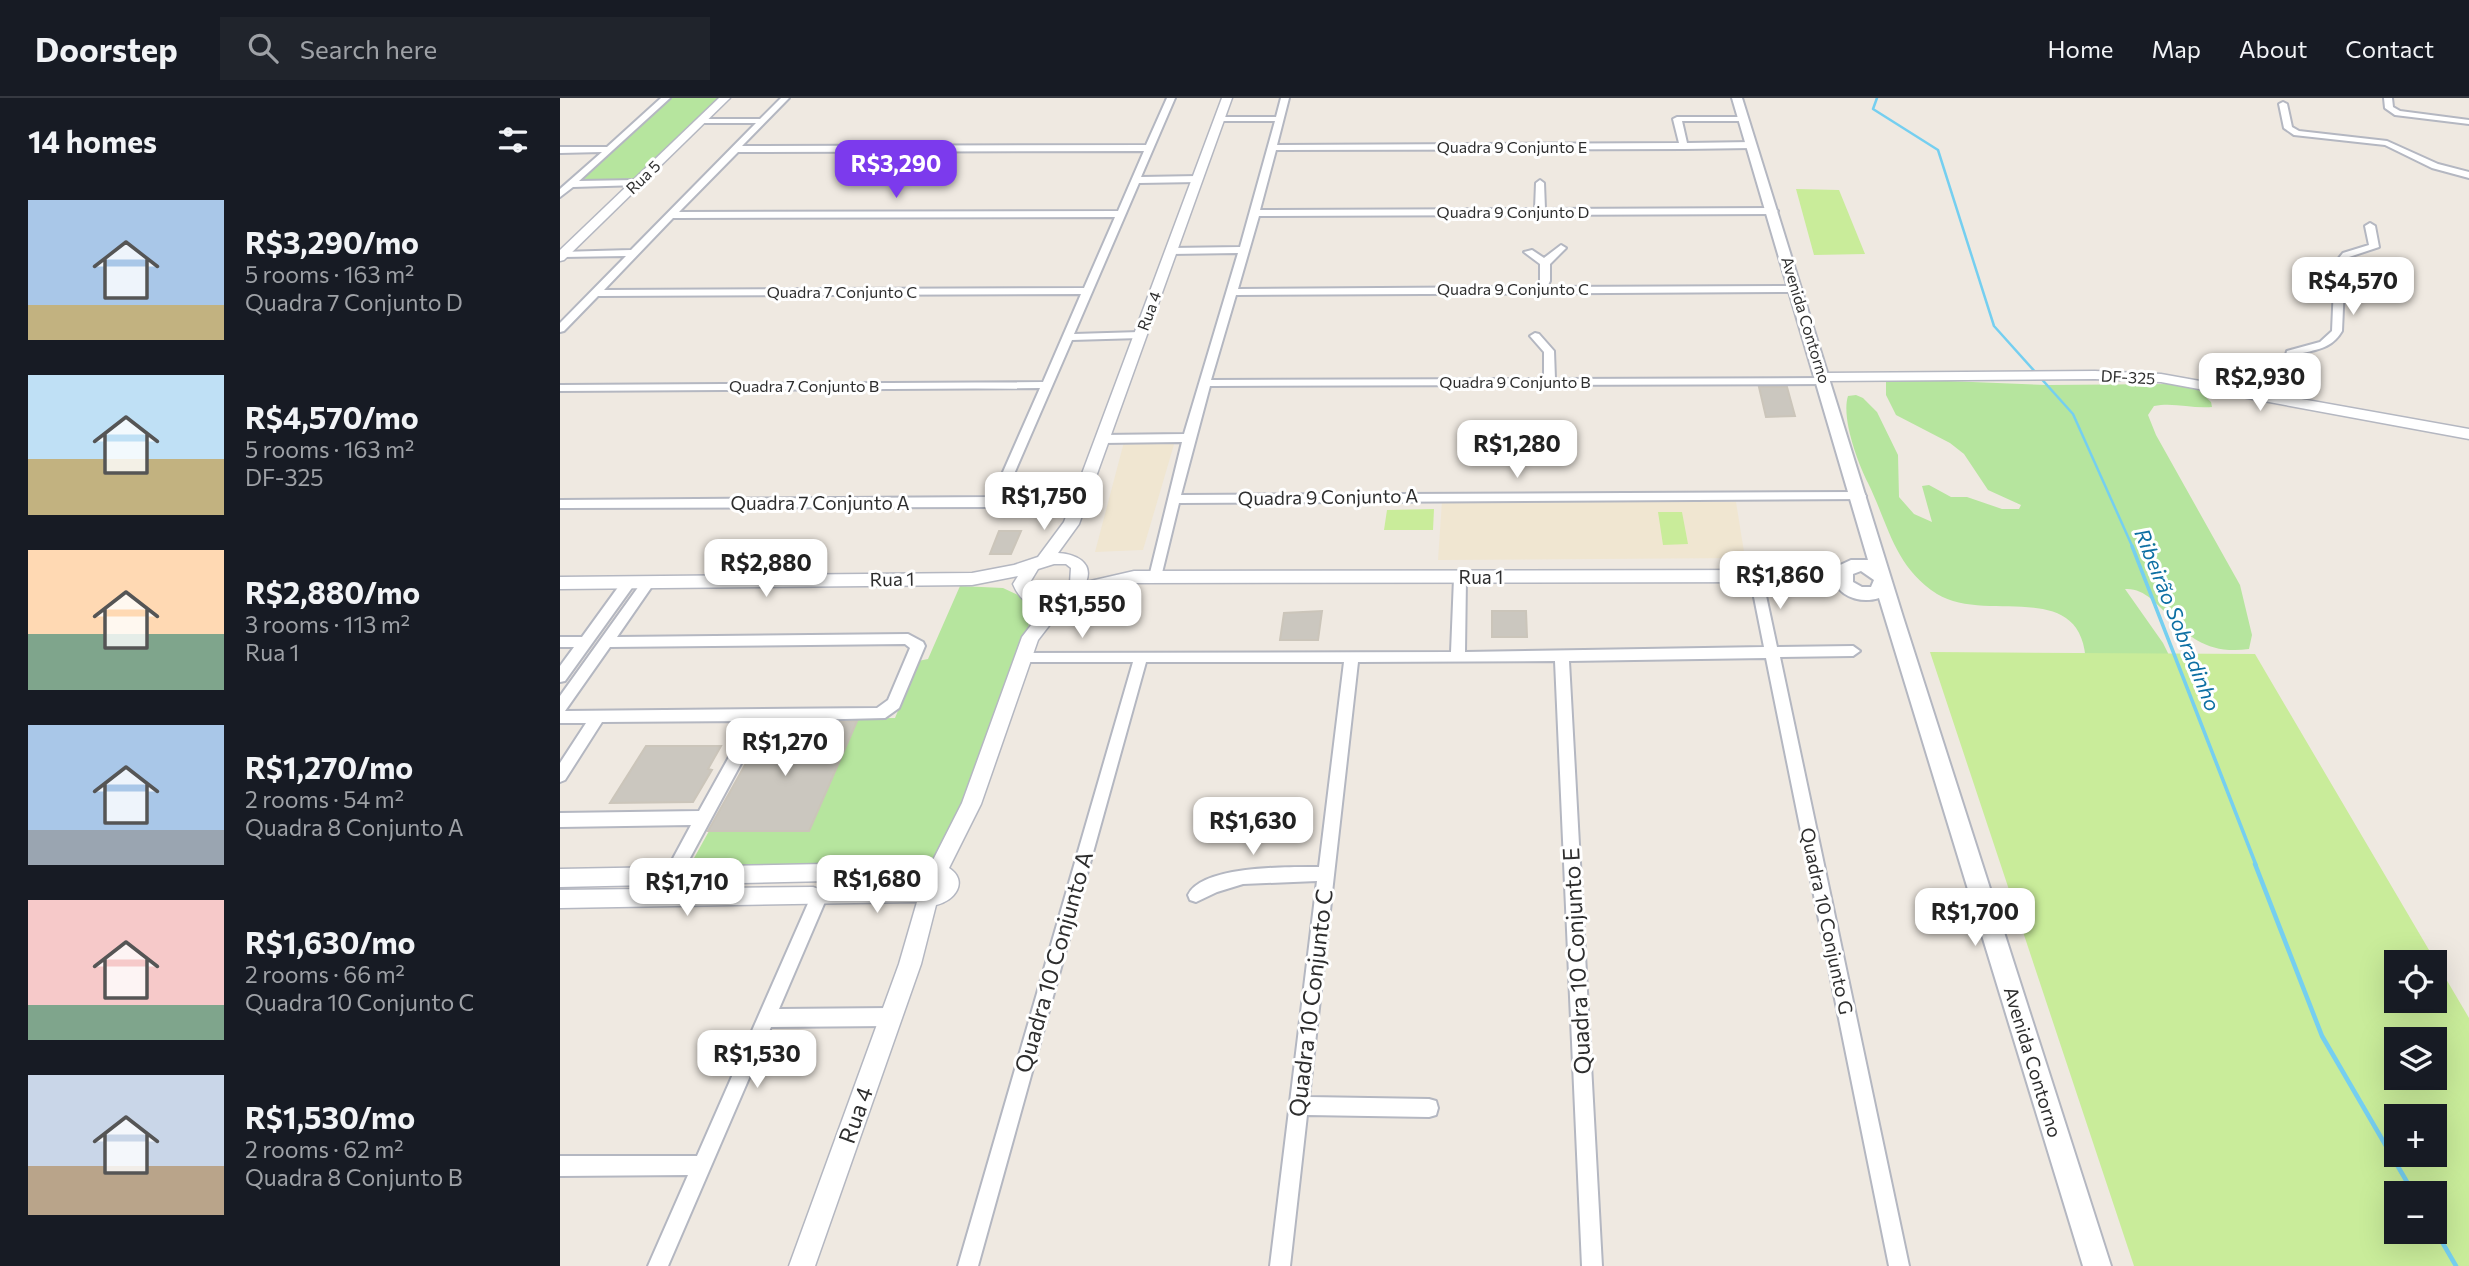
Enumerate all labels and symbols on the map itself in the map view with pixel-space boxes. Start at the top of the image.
street label: Quadra 9 Conjunto E [1437,137,1587,156]
pin: R$3,290 [831,140,961,200]
street label: Rua 5 [622,156,664,197]
street label: Quadra 9 Conjunto D [1437,202,1589,221]
street label: Avenida Contorno [1778,254,1835,386]
pin: R$4,570 [2288,258,2418,317]
street label: Quadra 9 Conjunto C [1437,279,1589,298]
street label: Quadra 7 Conjunto C [767,282,917,301]
street label: Rua 4 [1133,288,1165,333]
pin: R$2,930 [2195,354,2325,413]
street label: DF-325 [2100,366,2156,387]
street label: Quadra 9 Conjunto B [1439,372,1591,391]
street label: Quadra 7 Conjunto B [729,376,879,395]
pin: R$1,280 [1452,420,1582,480]
pin: R$1,750 [979,472,1109,532]
street label: Quadra 9 Conjunto A [1238,483,1418,510]
street label: Quadra 7 Conjunto A [730,491,910,514]
water label: Ribeirão Sobradinho [2130,525,2226,714]
pin: R$2,880 [701,540,831,599]
pin: R$1,860 [1715,552,1845,611]
street label: Rua 1 [1459,565,1503,588]
street label: Rua 1 [869,567,915,590]
pin: R$1,550 [1017,580,1147,640]
pin: R$1,270 [720,718,850,778]
pin: R$1,630 [1188,798,1318,857]
street label: Quadra 10 Conjunto G [1796,825,1859,1016]
street label: Quadra 10 Conjunto A [1008,847,1098,1076]
street label: Quadra 10 Conjunto E [1556,847,1596,1075]
pin: R$1,680 [812,856,942,915]
pin: R$1,710 [622,858,752,918]
street label: Quadra 10 Conjunto C [1282,887,1338,1118]
pin: R$1,700 [1910,888,2040,948]
street label: Avenida Contorno [2000,984,2067,1140]
pin: R$1,530 [692,1030,822,1090]
street label: Rua 4 [832,1082,878,1147]

